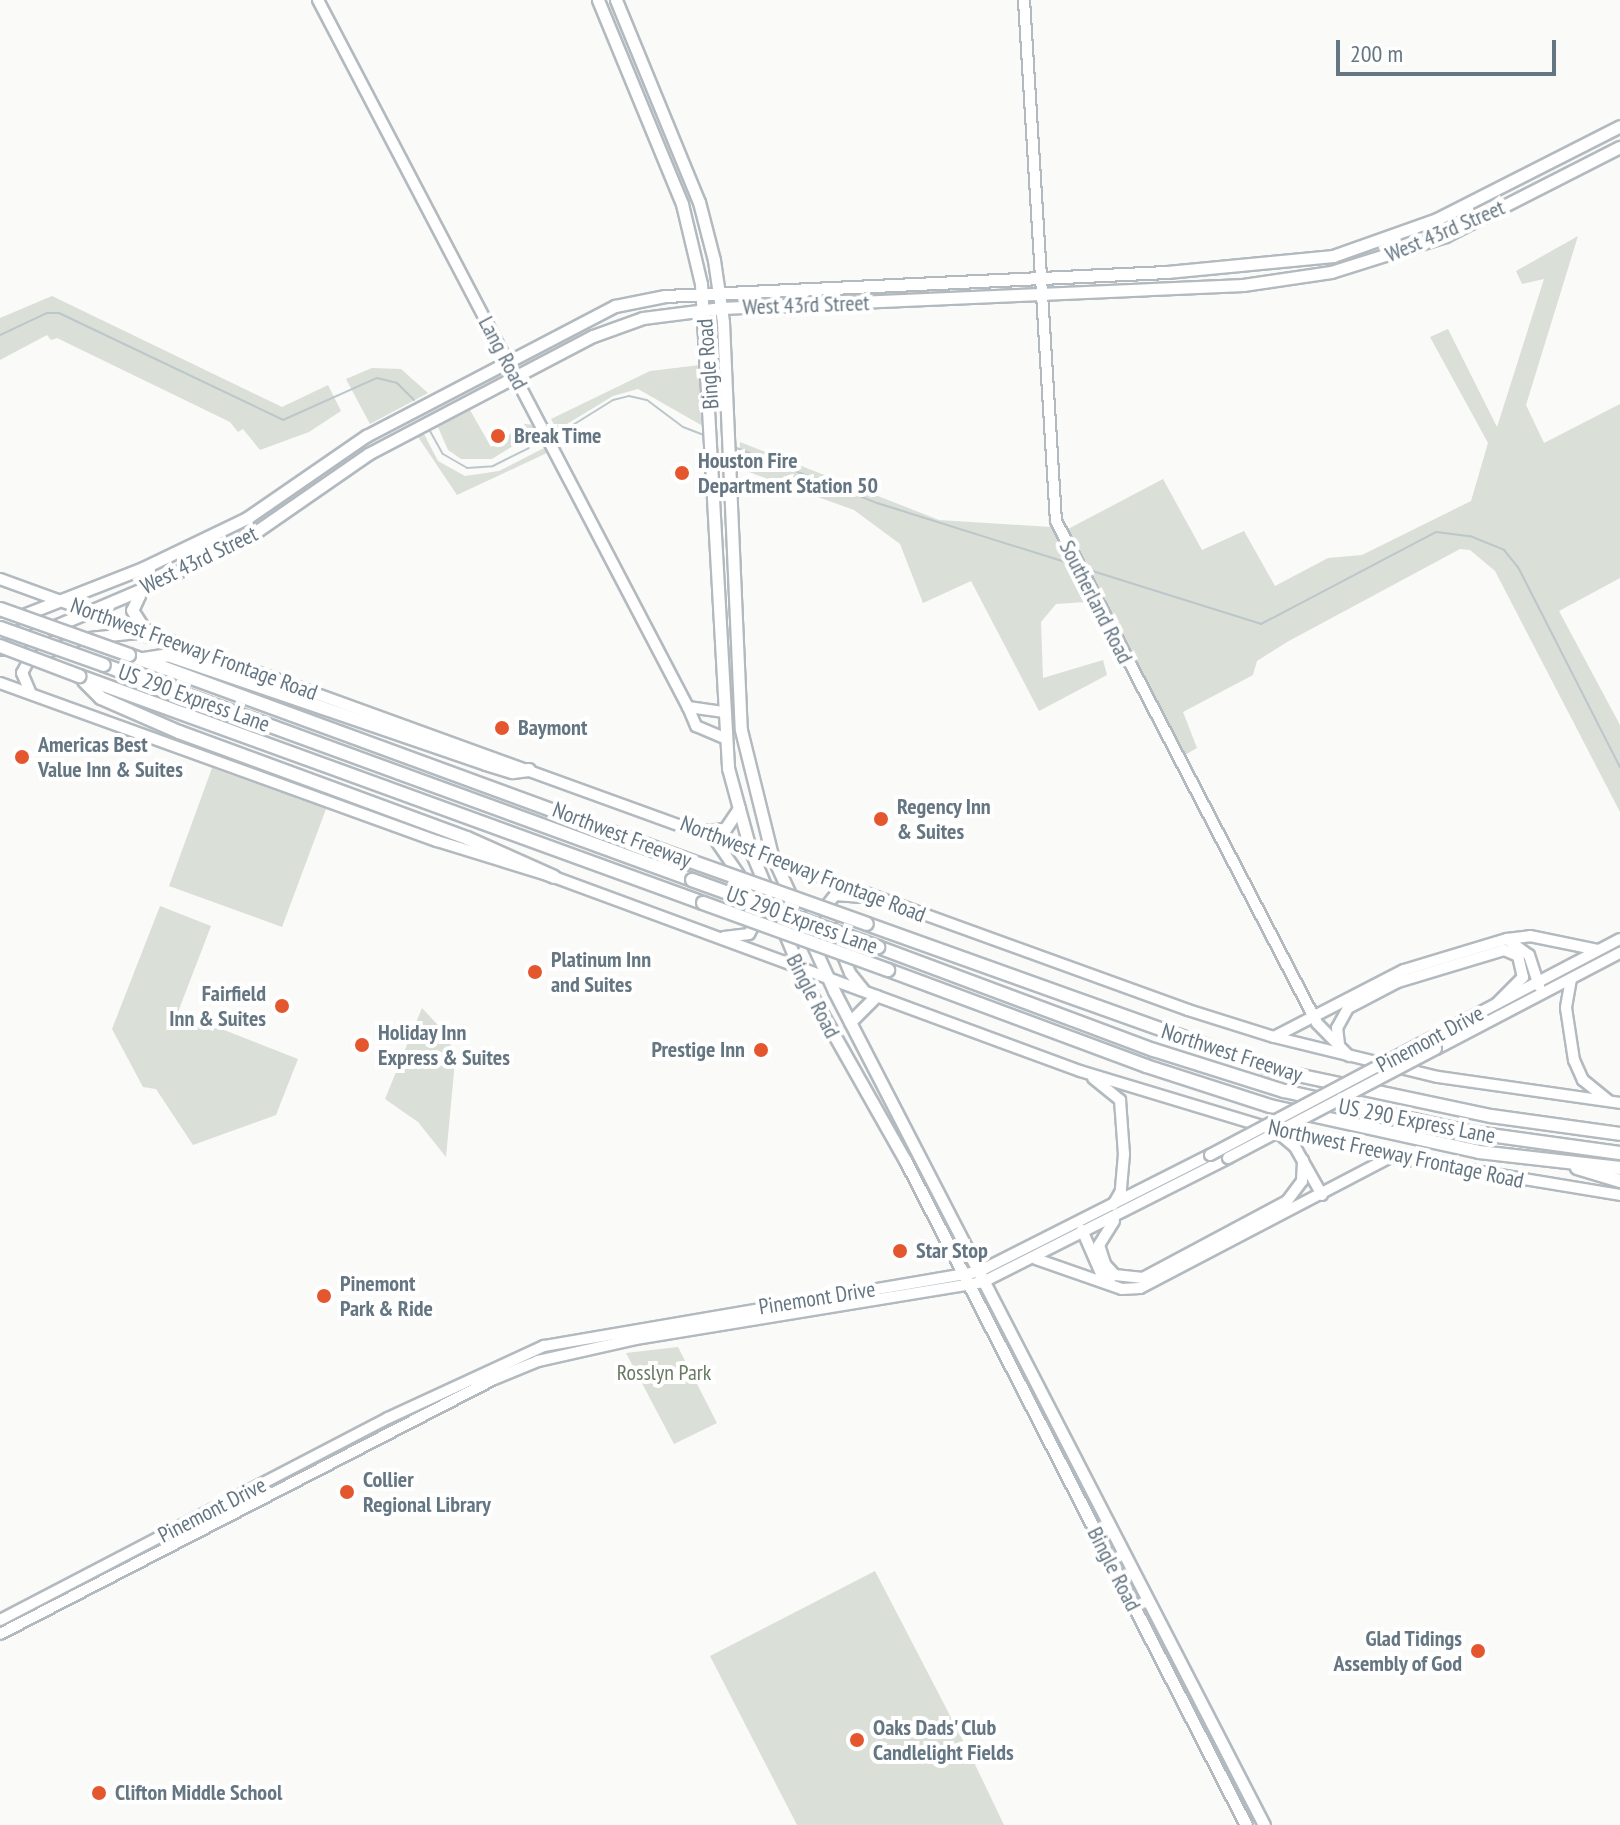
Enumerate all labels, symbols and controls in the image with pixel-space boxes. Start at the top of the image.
scale bar [1340,24,1560,74]
text: 200 m [1350,38,1403,69]
street label: West 43rd Street [1381,194,1509,268]
street label: West 43rd Street [742,290,870,320]
street label: Lang Road [473,312,533,394]
street label: Bingle Road [692,318,724,410]
place label: Break Time [514,423,603,449]
marker: Break Time [489,427,507,445]
place label: Houston Fire Department Station 50 [698,447,878,498]
marker: Houston Fire Department Station 50 [673,464,691,482]
street label: West 43rd Street [136,520,262,600]
street label: Southerland Road [1054,536,1138,668]
street label: Northwest Freeway Frontage Road [67,592,321,706]
street label: US 290 Express Lane [115,658,273,738]
place label: Baymont [518,715,587,741]
marker: Baymont [493,719,511,737]
place label: Americas Best Value Inn & Suites [38,731,183,782]
marker: Americas Best Value Inn & Suites [13,748,31,766]
place label: Regency Inn & Suites [897,793,991,844]
street label: Northwest Freeway [549,796,695,874]
street label: Northwest Freeway Frontage Road [676,810,930,928]
marker: Regency Inn & Suites [872,810,890,828]
street label: US 290 Express Lane [723,880,881,960]
place label: Platinum Inn and Suites [551,946,651,998]
street label: Bingle Road [781,950,845,1042]
marker: Platinum Inn and Suites [526,963,544,981]
place label: Fairfield Inn & Suites [169,980,266,1032]
marker: Fairfield Inn & Suites [273,997,291,1015]
street label: Pinemont Drive [1372,1000,1488,1078]
street label: Northwest Freeway [1158,1018,1306,1088]
place label: Holiday Inn Express & Suites [378,1019,510,1070]
marker: Holiday Inn Express & Suites [353,1036,371,1054]
place label: Prestige Inn [651,1037,745,1063]
marker: Prestige Inn [752,1041,770,1059]
street label: US 290 Express Lane [1336,1093,1498,1149]
street label: Northwest Freeway Frontage Road [1266,1114,1526,1194]
place label: Star Stop [916,1238,988,1264]
marker: Star Stop [891,1242,909,1260]
place label: Pinemont Park & Ride [340,1270,434,1322]
street label: Pinemont Drive [757,1276,877,1320]
marker: Pinemont Park & Ride [315,1287,333,1305]
park label: Rosslyn Park [617,1360,711,1386]
place label: Collier Regional Library [363,1466,491,1518]
street label: Pinemont Drive [154,1472,270,1548]
marker: Collier Regional Library [338,1483,356,1501]
street label: Bingle Road [1082,1523,1146,1615]
place label: Glad Tidings Assembly of God [1333,1625,1462,1676]
marker: Glad Tidings Assembly of God [1469,1642,1487,1660]
place label: Oaks Dads' Club Candlelight Fields [873,1714,1014,1766]
marker: Oaks Dads' Club Candlelight Fields [848,1731,866,1749]
place label: Clifton Middle School [115,1780,282,1806]
marker: Clifton Middle School [90,1784,108,1802]

